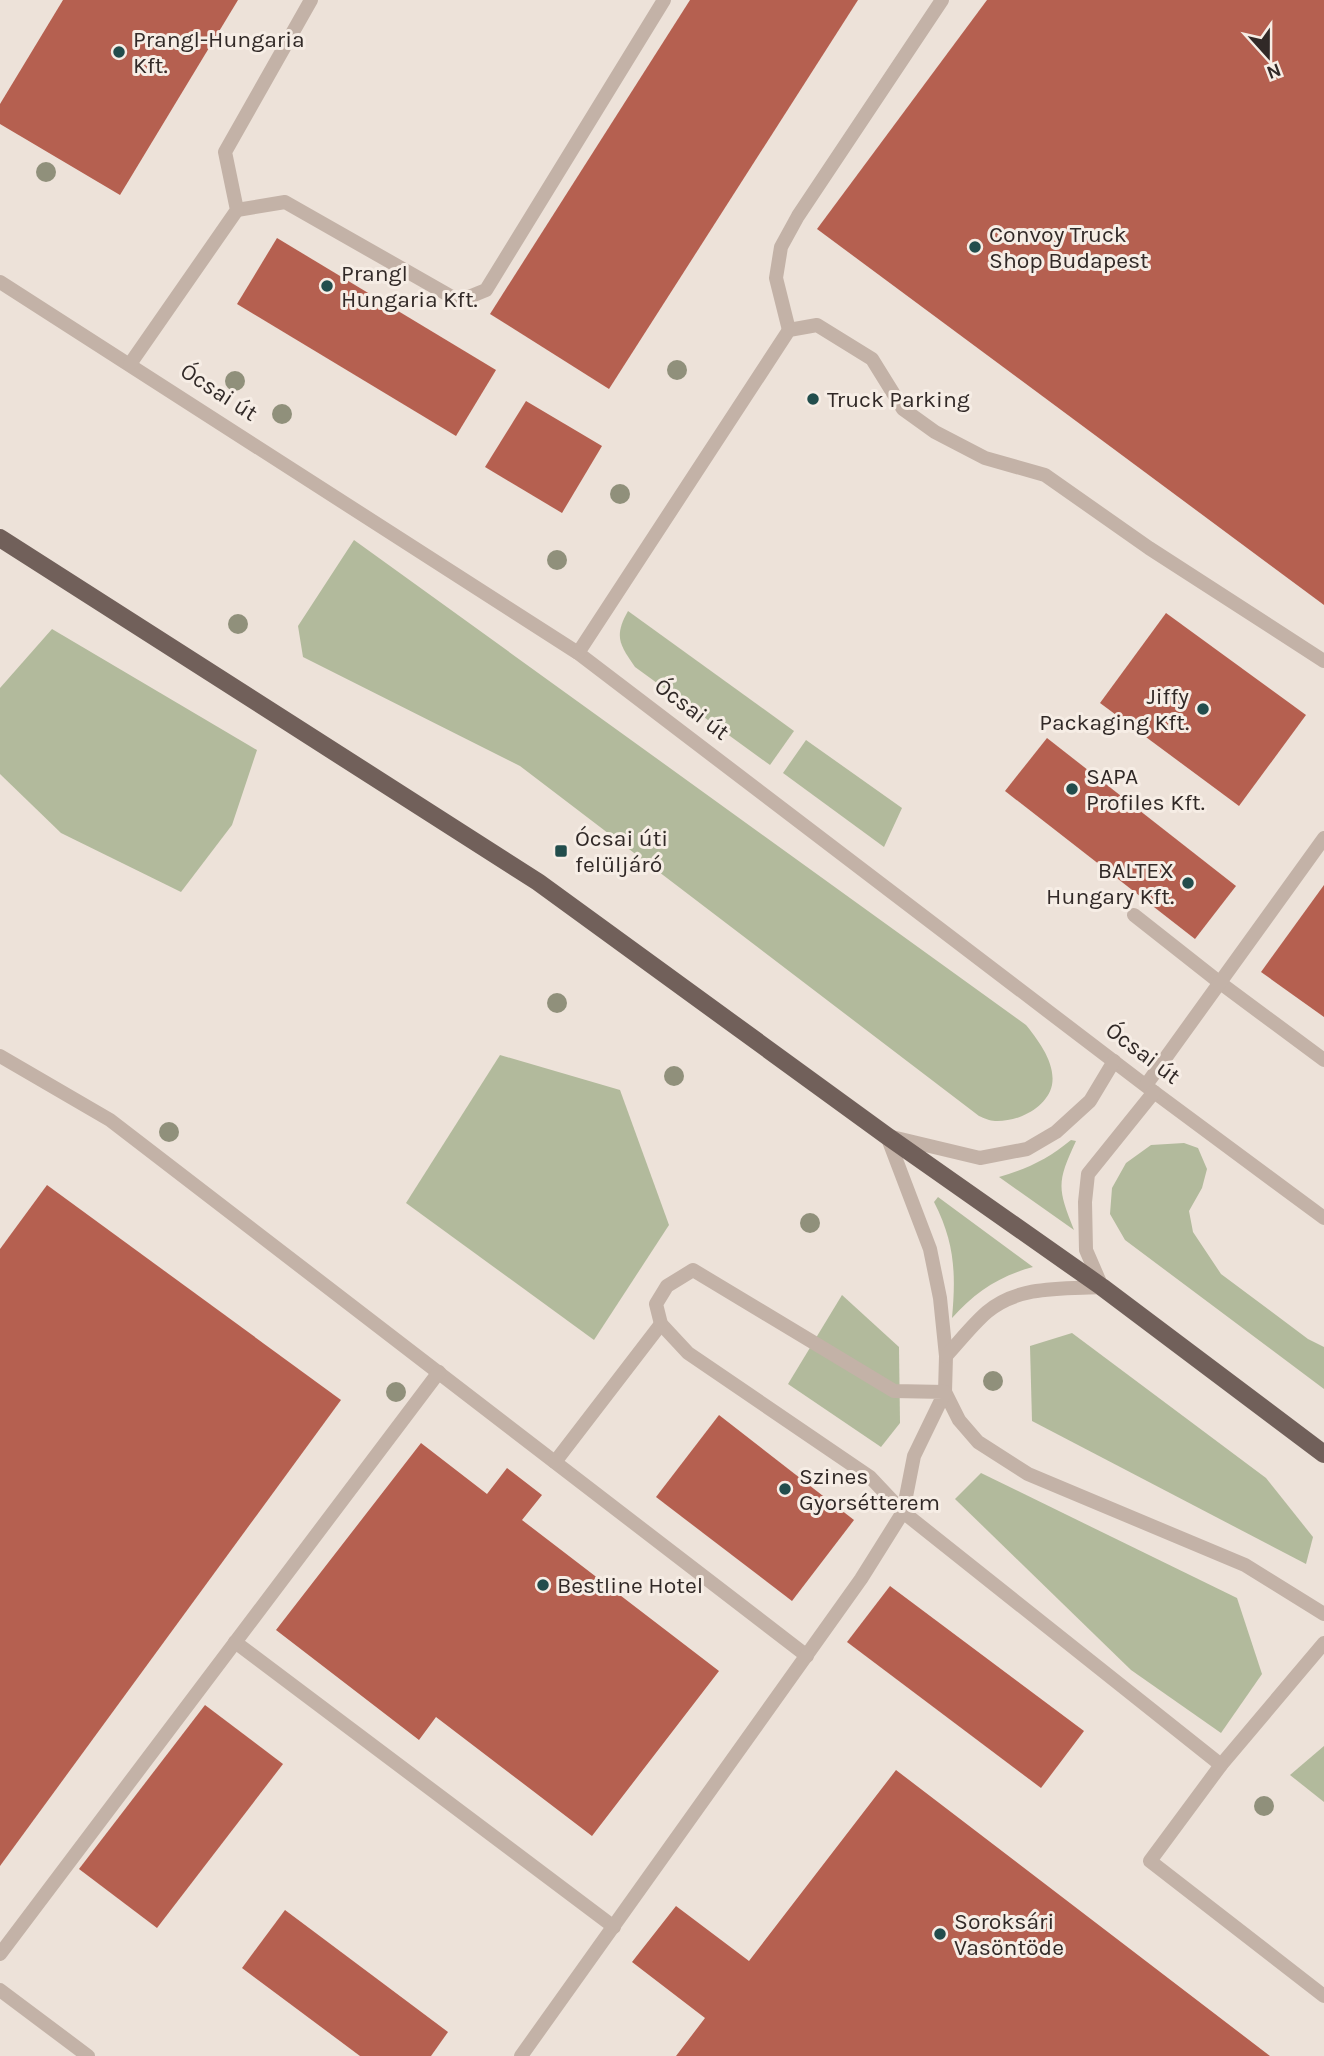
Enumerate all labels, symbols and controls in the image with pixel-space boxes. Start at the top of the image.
north arrow [1233,21,1303,91]
place label: Prangl-Hungaria Kft. [133,26,305,79]
marker: Prangl-Hungaria Kft. [111,44,127,60]
text: N [1263,58,1284,84]
place label: Convoy Truck Shop Budapest [989,221,1149,274]
marker: Convoy Truck Shop Budapest [967,239,983,255]
place label: Prangl Hungaria Kft. [341,260,478,313]
marker: Prangl Hungaria Kft. [319,278,335,294]
street label: Ócsai út [175,357,263,427]
place label: Truck Parking [827,386,970,413]
marker: Truck Parking [805,391,821,407]
street label: Ócsai út [649,672,735,746]
place label: Jiffy Packaging Kft. [1039,683,1189,736]
marker: Jiffy Packaging Kft. [1195,701,1211,717]
place label: SAPA Profiles Kft. [1086,763,1205,816]
marker: SAPA Profiles Kft. [1064,781,1080,797]
place label: Ócsai úti felüljáró [575,825,668,878]
marker: Ócsai úti felüljáró [553,843,569,859]
place label: BALTEX Hungary Kft. [1046,857,1174,910]
marker: BALTEX Hungary Kft. [1180,875,1196,891]
street label: Ócsai út [1100,1016,1186,1090]
place label: Szines Gyorsétterem [799,1463,940,1516]
marker: Szines Gyorsétterem [777,1481,793,1497]
place label: Bestline Hotel [557,1572,703,1599]
marker: Bestline Hotel [535,1577,551,1593]
place label: Soroksári Vasöntöde [954,1908,1064,1961]
marker: Soroksári Vasöntöde [932,1926,948,1942]

